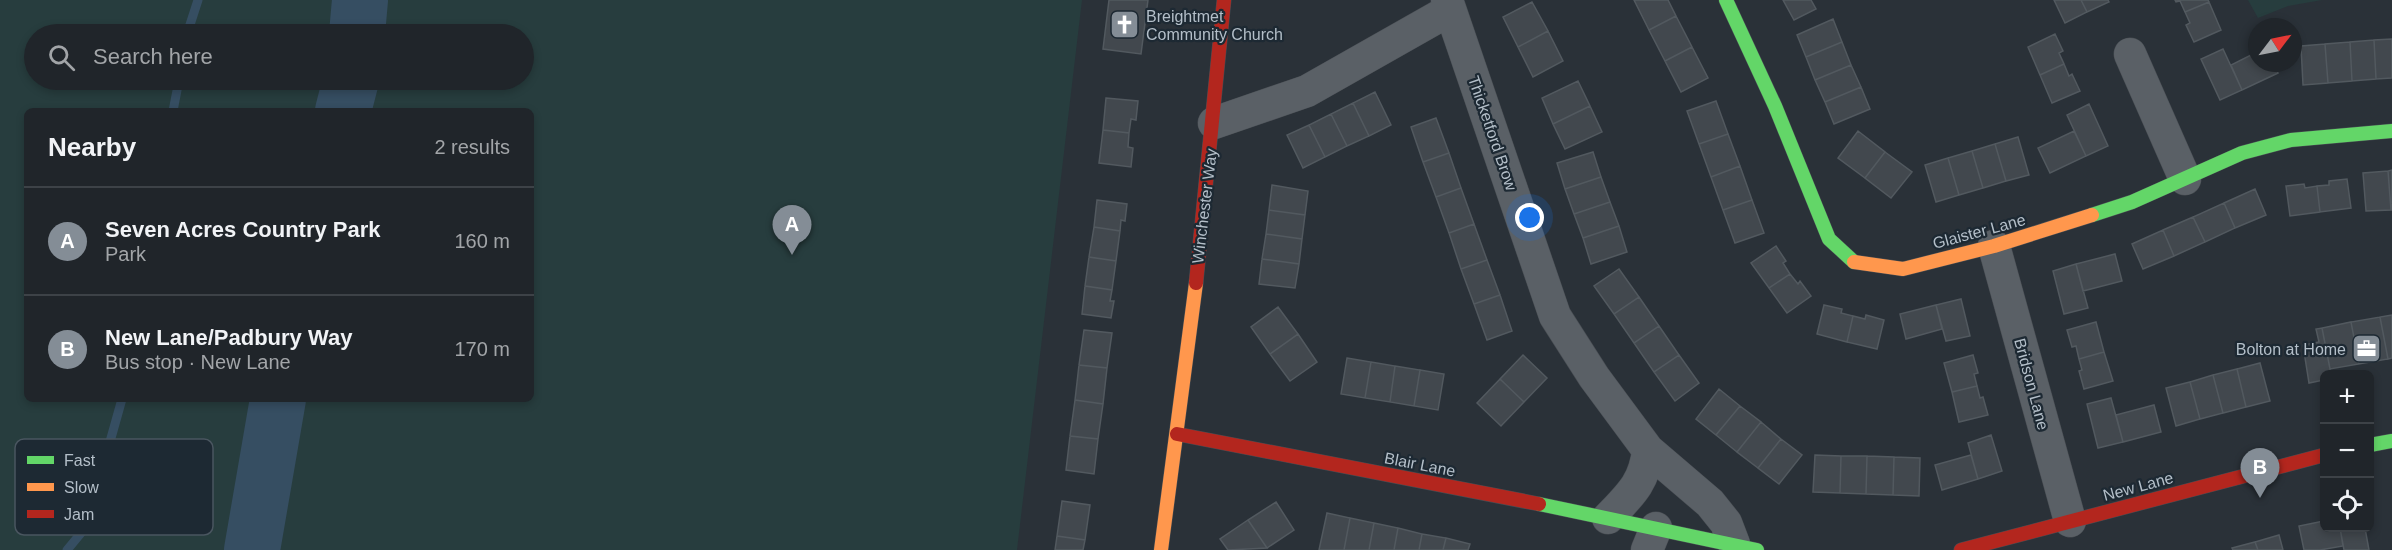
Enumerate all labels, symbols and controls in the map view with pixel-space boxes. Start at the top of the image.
place label: Breightmet Community Church [1146,8,1283,43]
church icon: Breightmet Community Church [1109,9,1141,41]
north arrow [2248,18,2302,72]
search box [24,24,534,90]
icon: search [45,41,78,74]
text: Search here [93,44,213,69]
street label: Thicketford Brow [1465,74,1520,193]
text: Nearby [48,132,136,162]
text: 2 results [434,136,510,158]
street label: Winchester Way [1189,148,1220,265]
your location [1515,203,1544,232]
pin: A [772,206,812,255]
street label: Glaister Lane [1931,211,2027,252]
text: Seven Acres Country Park [105,217,381,242]
text: A [60,230,75,252]
text: 160 m [454,230,510,252]
text: Park [105,243,146,265]
text: New Lane/Padbury Way [105,325,352,350]
office icon: Bolton at Home [2351,333,2383,365]
street label: Bridson Lane [2011,336,2052,432]
text: B [60,338,75,360]
text: 170 m [454,338,510,360]
place label: Bolton at Home [2236,341,2346,358]
text: Bus stop · New Lane [105,351,291,373]
map controls [2320,370,2374,532]
button: + [2320,370,2374,424]
button: − [2320,424,2374,478]
legend [15,439,213,535]
pin: B [2240,448,2280,498]
street label: Blair Lane [1383,449,1457,480]
text: Fast [64,452,96,469]
street label: New Lane [2101,469,2175,504]
button: locate [2320,478,2374,532]
text: Slow [64,479,99,496]
text: Jam [64,506,94,523]

